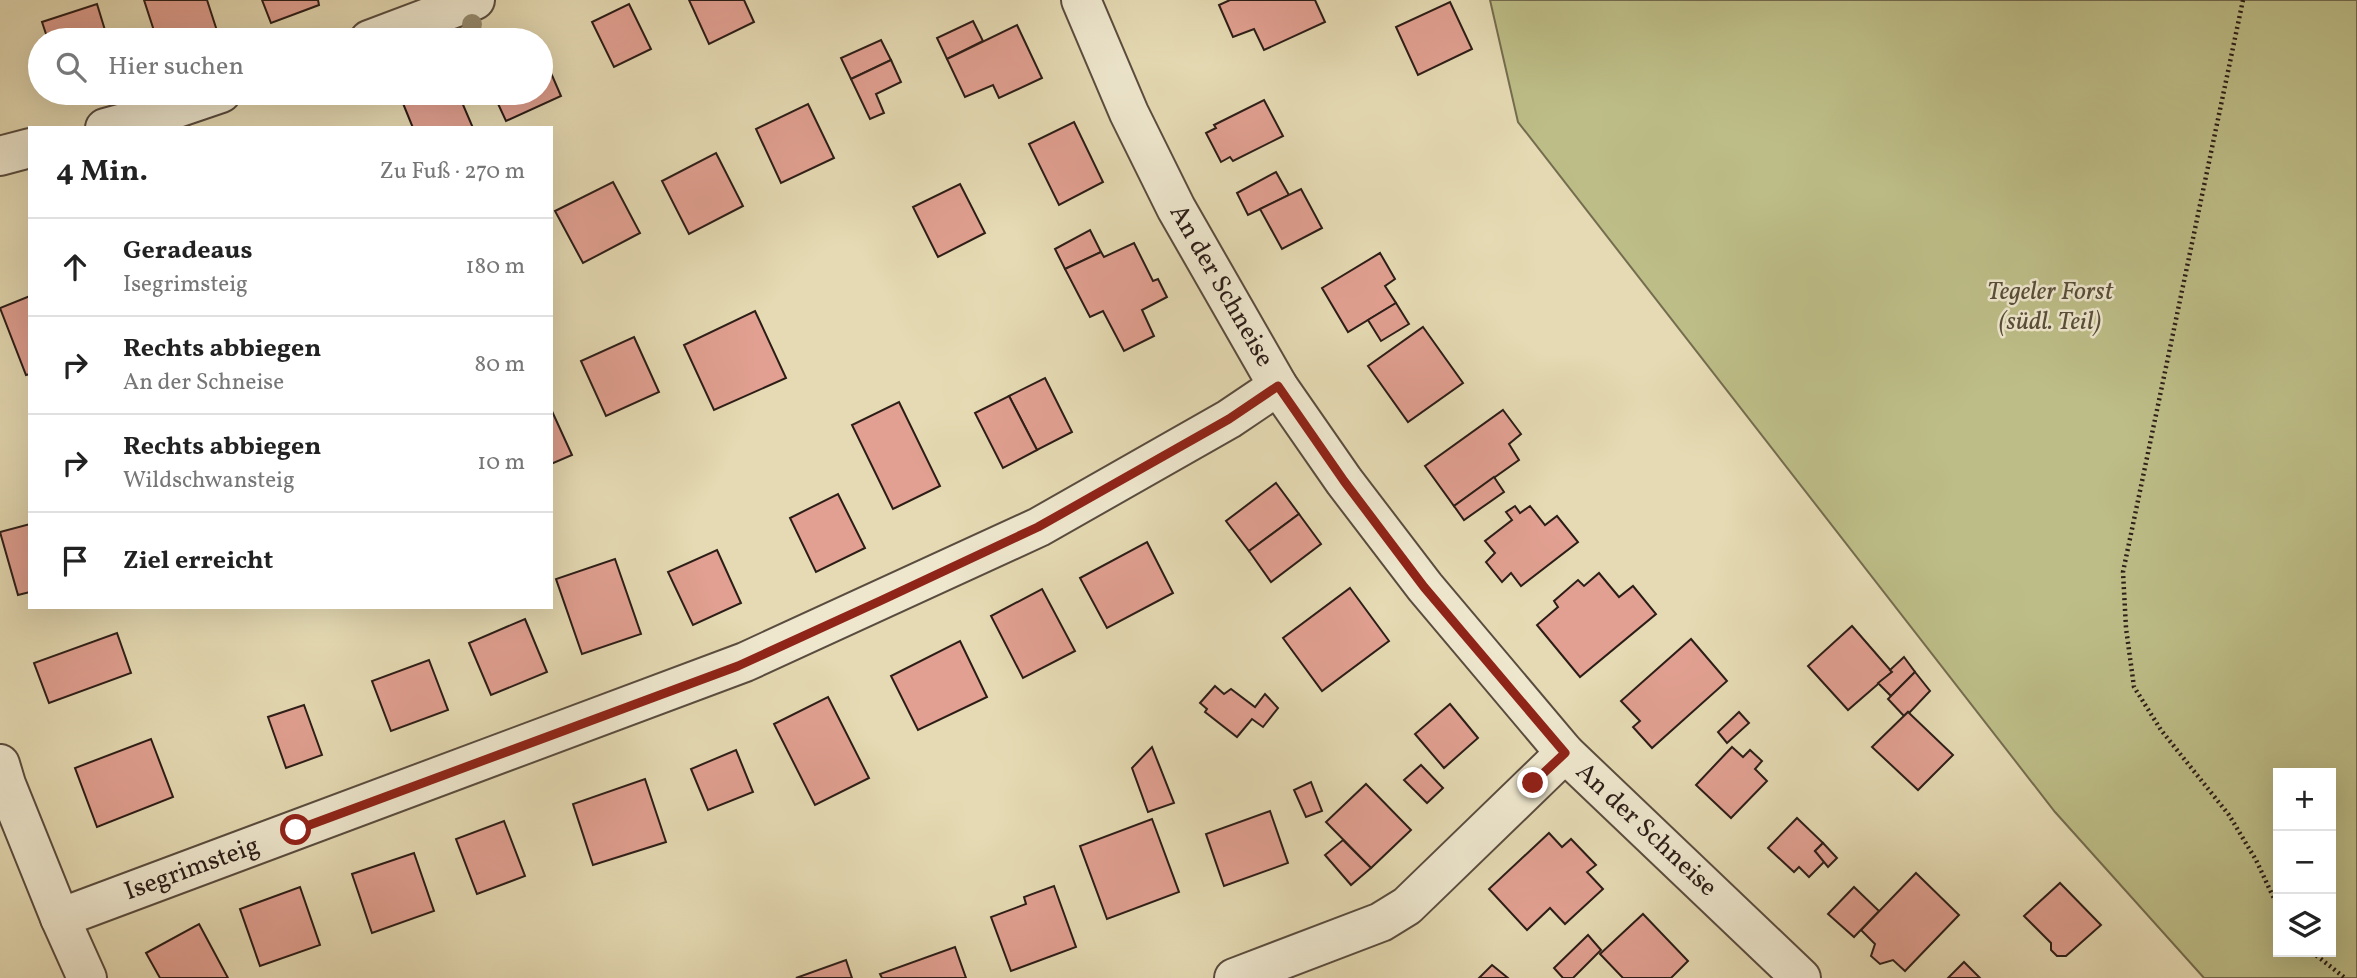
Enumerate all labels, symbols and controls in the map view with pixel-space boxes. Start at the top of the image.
search box [28,28,553,105]
icon: search [52,48,90,86]
text: Hier suchen [108,49,244,85]
text: 4 Min. [56,151,148,193]
text: Zu Fuß · 270 m [379,156,525,188]
street label: An der Schneise [1160,198,1282,374]
text: Geradeaus [123,233,252,269]
icon: ahead [56,248,94,286]
text: 180 m [466,251,525,283]
text: Isegrimsteig [123,269,248,301]
park label: Tegeler Forst (südl. Teil) [1987,274,2114,340]
text: Rechts abbiegen [123,331,321,367]
icon: right [56,346,94,384]
text: 80 m [475,349,525,381]
text: An der Schneise [123,367,284,399]
text: Rechts abbiegen [123,429,321,465]
icon: right [56,444,94,482]
text: 10 m [477,447,525,479]
text: Wildschwansteig [123,465,295,497]
icon: arrive [56,542,94,580]
text: Ziel erreicht [123,543,273,579]
street label: An der Schneise [1567,755,1725,905]
route end [1517,767,1548,798]
map controls [2273,768,2336,957]
button: + [2273,768,2336,831]
route start [280,814,311,845]
street label: Isegrimsteig [120,828,264,910]
button: − [2273,831,2336,894]
button: layers [2273,894,2336,957]

